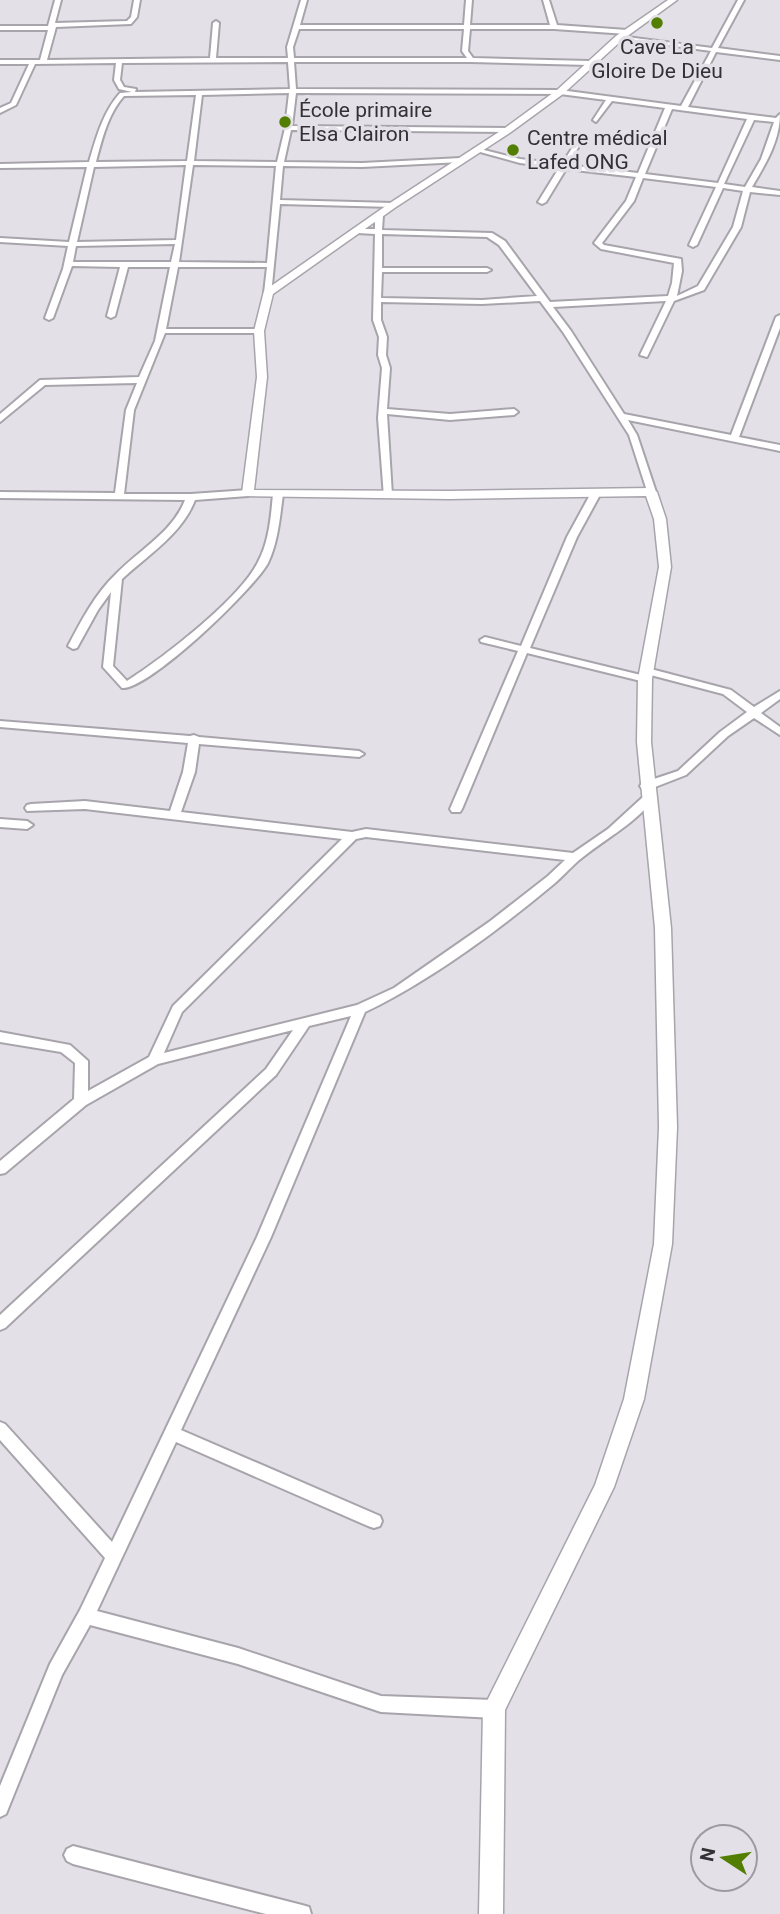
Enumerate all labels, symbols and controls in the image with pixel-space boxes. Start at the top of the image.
marker: Cave La Gloire De Dieu [649,15,665,31]
place label: Cave La Gloire De Dieu [591,35,723,83]
place label: École primaire Elsa Clairon [299,98,432,146]
marker: École primaire Elsa Clairon [277,114,293,130]
place label: Centre médical Lafed ONG [527,126,668,174]
marker: Centre médical Lafed ONG [505,142,521,158]
north arrow [689,1823,759,1893]
text: N [695,1846,721,1864]

